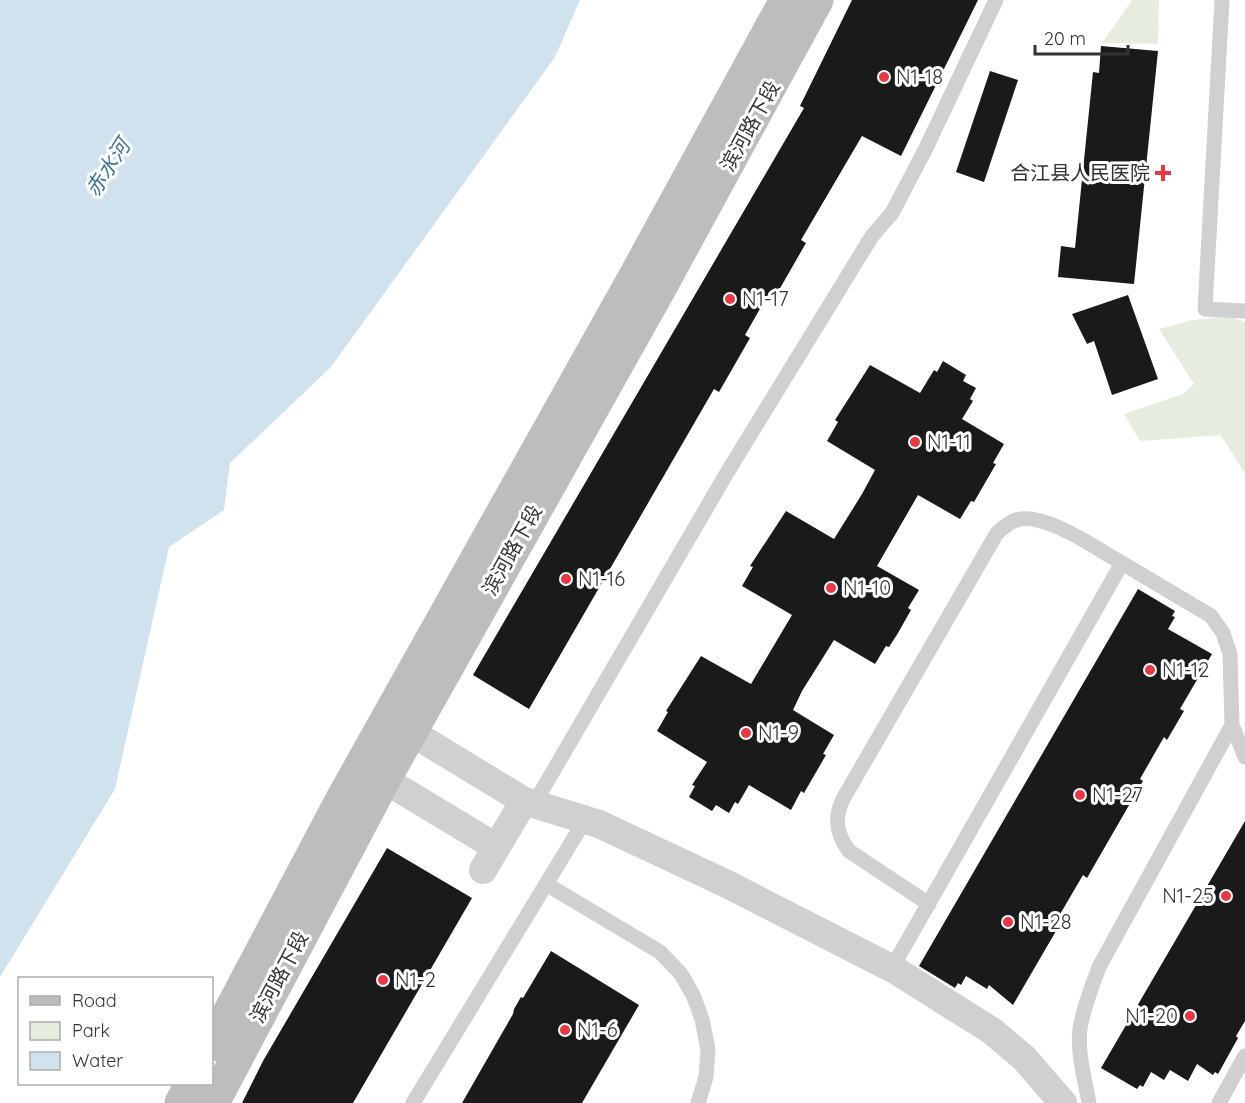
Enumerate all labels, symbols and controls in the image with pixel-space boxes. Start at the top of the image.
scale bar [1035,18,1128,56]
text: 20 m [1044,27,1086,50]
place label: N1-18 [896,64,943,89]
marker: N1-18 [877,70,891,84]
street label: 滨河路下段 [714,76,785,176]
water label: 赤水河 [79,131,137,201]
place label: 合江县人民医院 [1010,160,1150,185]
marker: 合江县人民医院 [1154,164,1172,182]
place label: N1-17 [742,286,788,311]
marker: N1-17 [723,292,737,306]
place label: N1-11 [927,429,971,454]
marker: N1-11 [908,435,922,449]
street label: 滨河路下段 [476,500,547,600]
place label: N1-16 [578,566,625,591]
marker: N1-16 [559,572,573,586]
place label: N1-10 [843,575,891,600]
marker: N1-10 [824,581,838,595]
place label: N1-12 [1162,657,1209,682]
marker: N1-12 [1143,663,1157,677]
place label: N1-9 [758,720,799,745]
marker: N1-9 [739,726,753,740]
place label: N1-27 [1092,782,1143,807]
marker: N1-27 [1073,788,1087,802]
place label: N1-25 [1162,883,1214,908]
marker: N1-25 [1219,889,1233,903]
place label: N1-28 [1020,909,1072,934]
marker: N1-28 [1001,915,1015,929]
street label: 滨河路下段 [244,927,313,1027]
place label: N1-2 [395,967,436,992]
marker: N1-2 [376,973,390,987]
legend [18,977,213,1085]
text: Road [72,989,117,1012]
place label: N1-20 [1125,1003,1178,1028]
marker: N1-20 [1183,1009,1197,1023]
place label: N1-6 [577,1017,618,1042]
text: Park [72,1019,110,1042]
marker: N1-6 [558,1023,572,1037]
text: Water [72,1049,123,1072]

